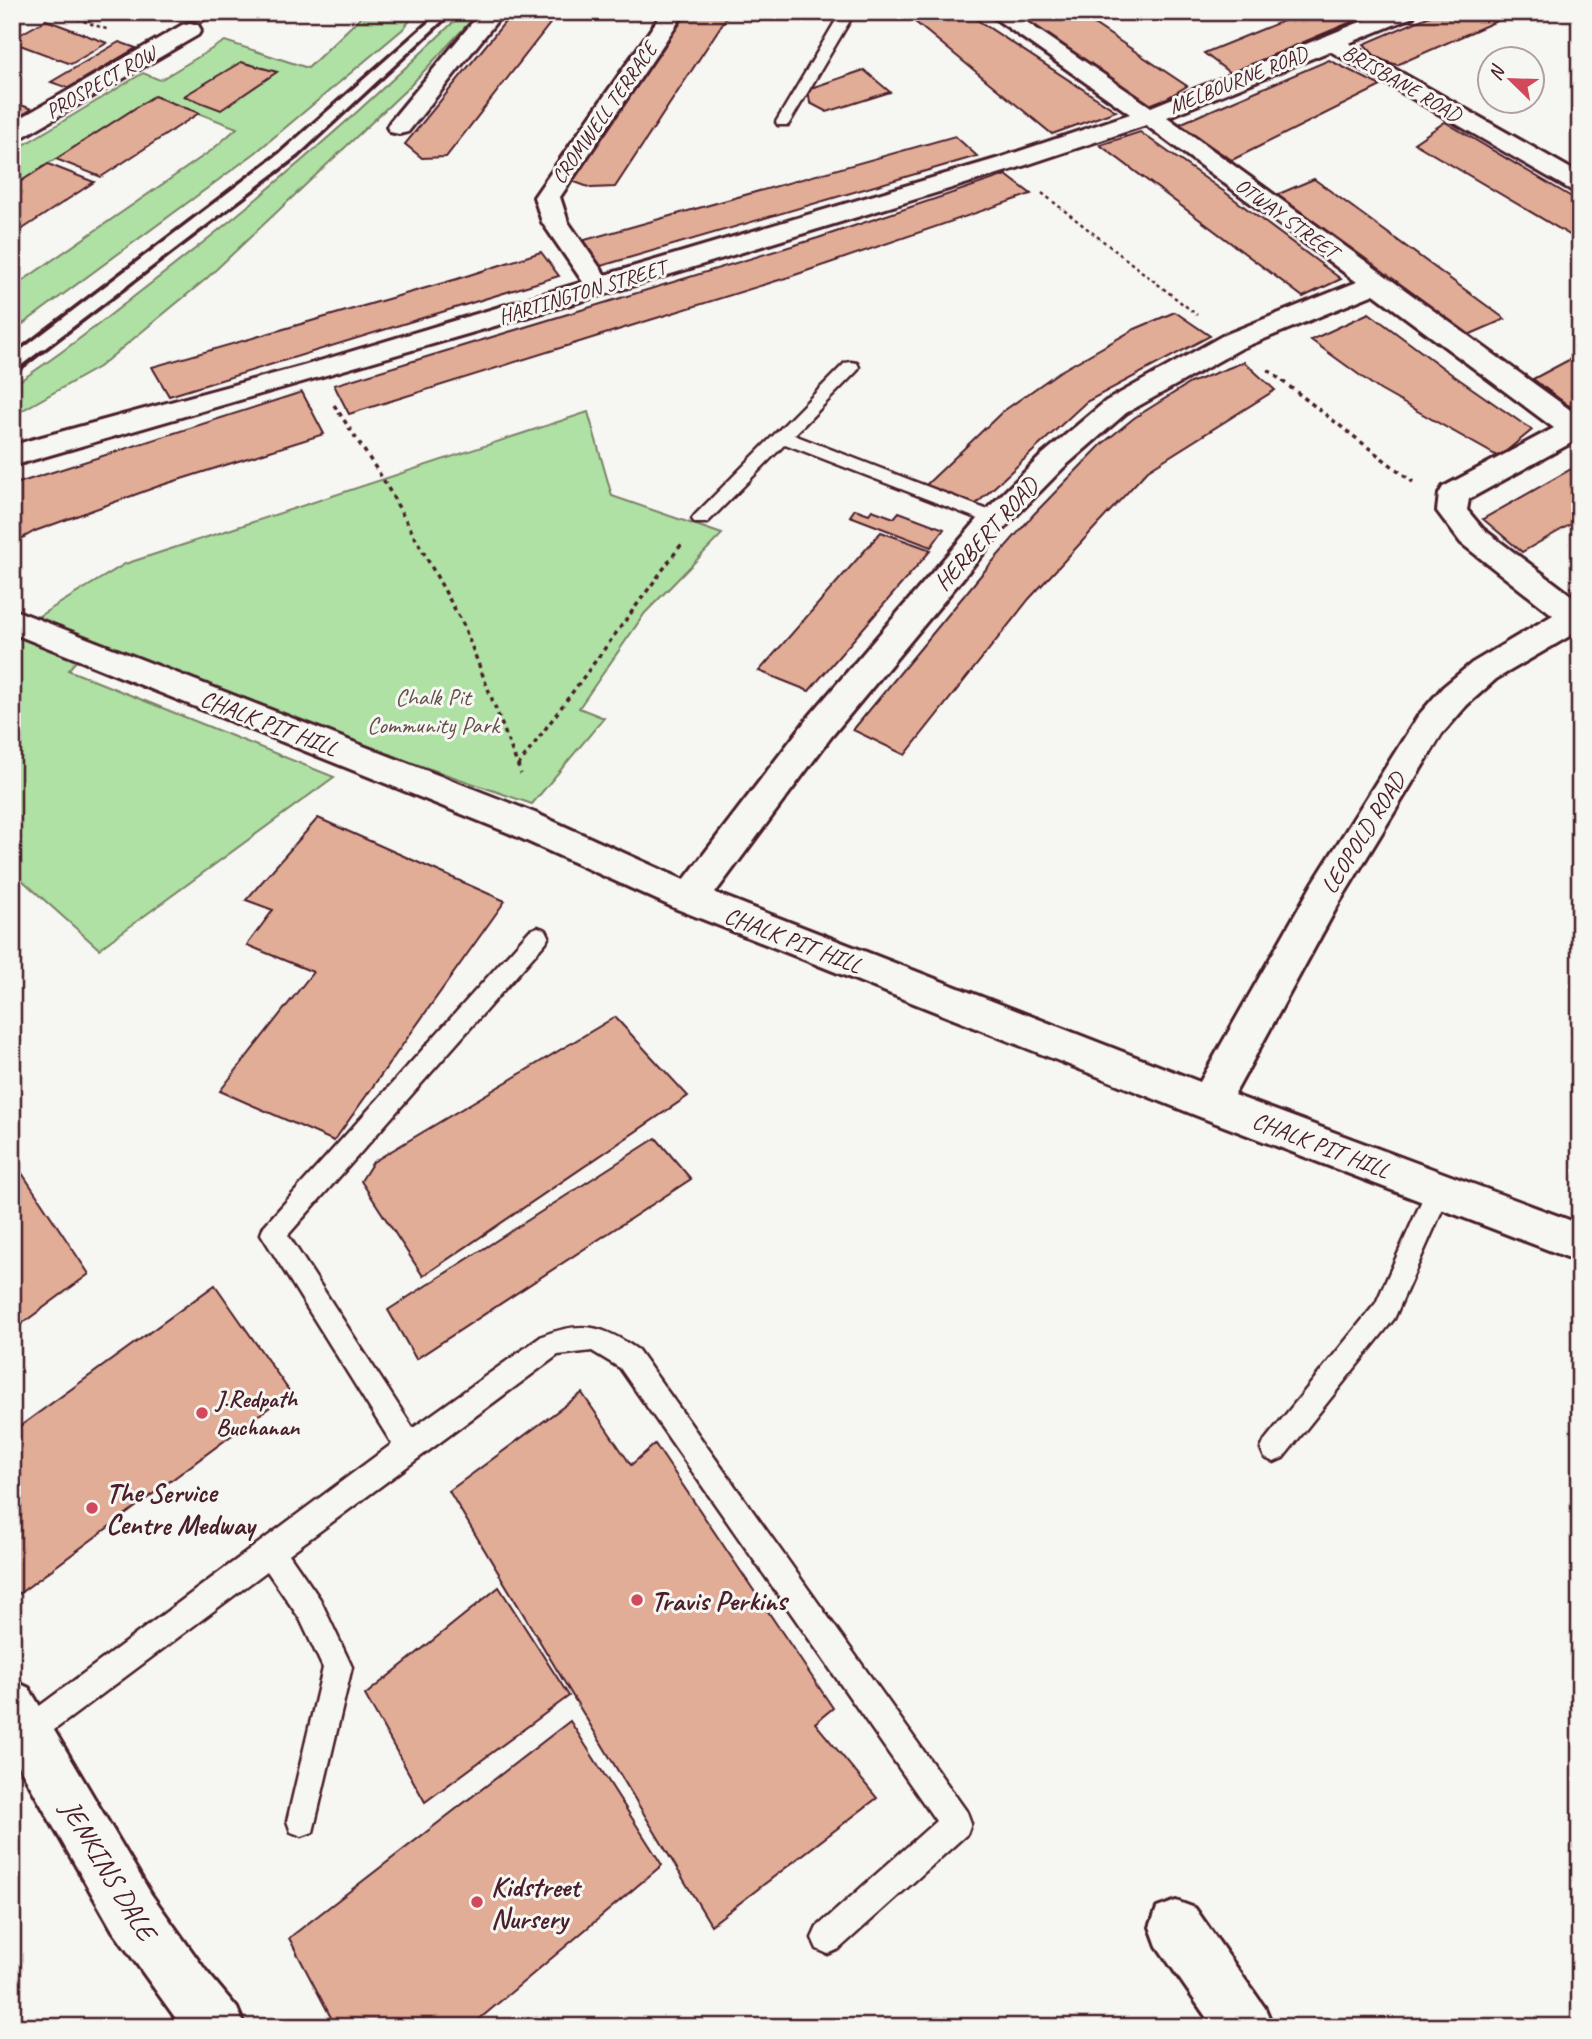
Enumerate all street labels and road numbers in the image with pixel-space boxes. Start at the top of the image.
street label: CROMWELL TERRACE [546,35,664,189]
street label: PROSPECT ROW [41,39,163,124]
street label: BRISBANE ROAD [1338,39,1468,128]
street label: MELBOURNE ROAD [1165,40,1313,120]
street label: OTWAY STREET [1230,172,1347,267]
street label: HARTINGTON STREET [495,253,674,330]
street label: HERBERT ROAD [927,470,1046,597]
street label: CHALK PIT HILL [196,683,343,763]
street label: LEOPOLD ROAD [1314,765,1413,899]
street label: CHALK PIT HILL [720,900,867,980]
street label: CHALK PIT HILL [1248,1105,1395,1185]
street label: JENKINS DALE [52,1792,166,1949]

